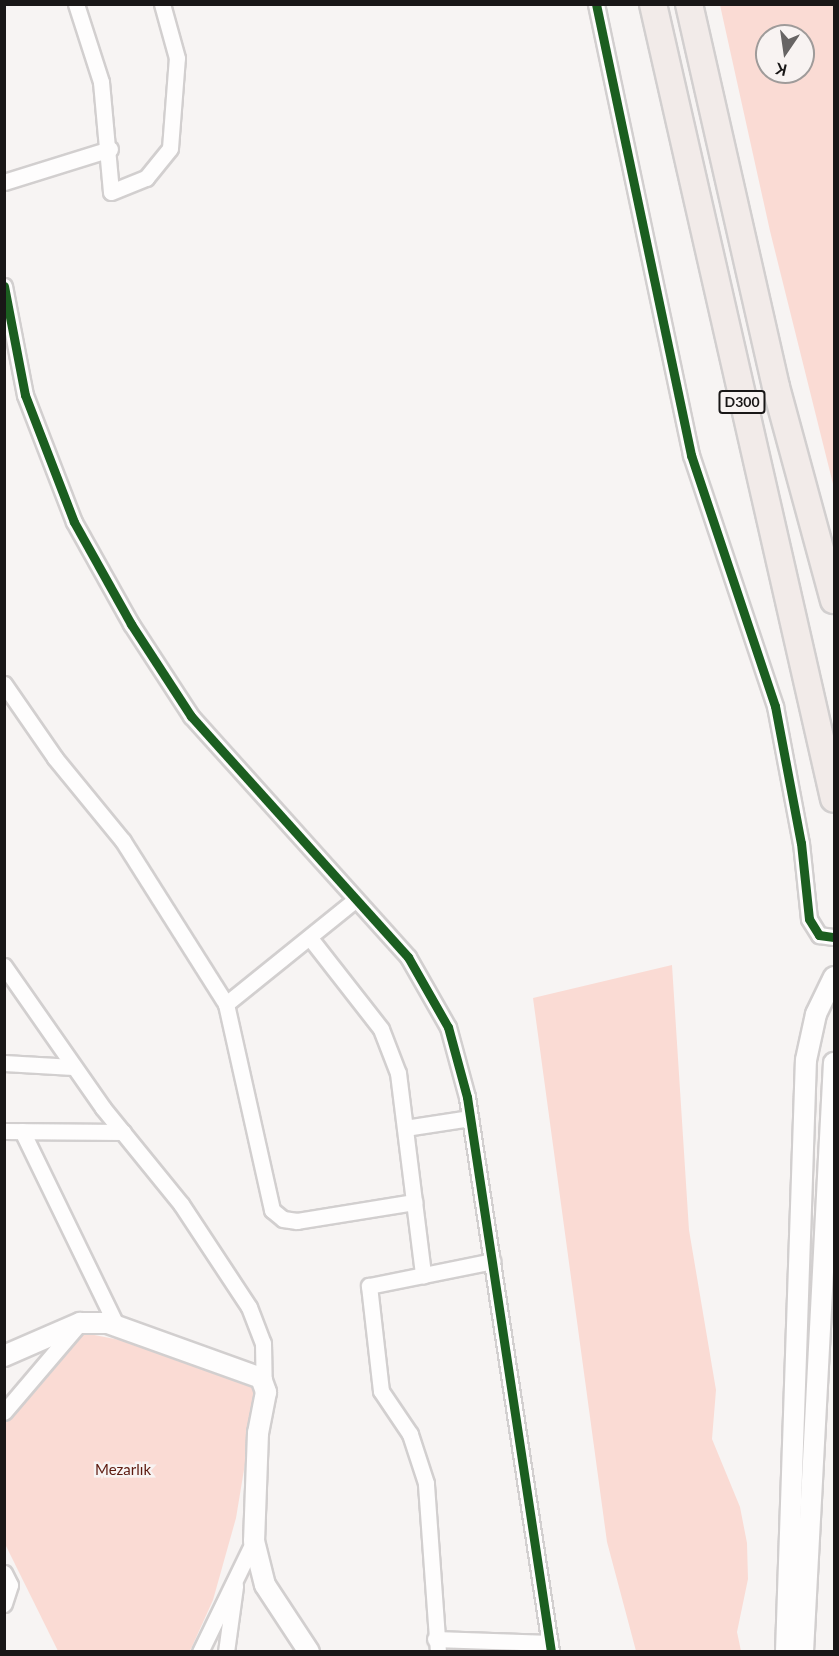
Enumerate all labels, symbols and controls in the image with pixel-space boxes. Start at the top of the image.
north arrow [755,24,815,84]
text: K [774,60,789,81]
road number: D300 [718,391,766,413]
park label: Mezarlık [95,1461,151,1479]

